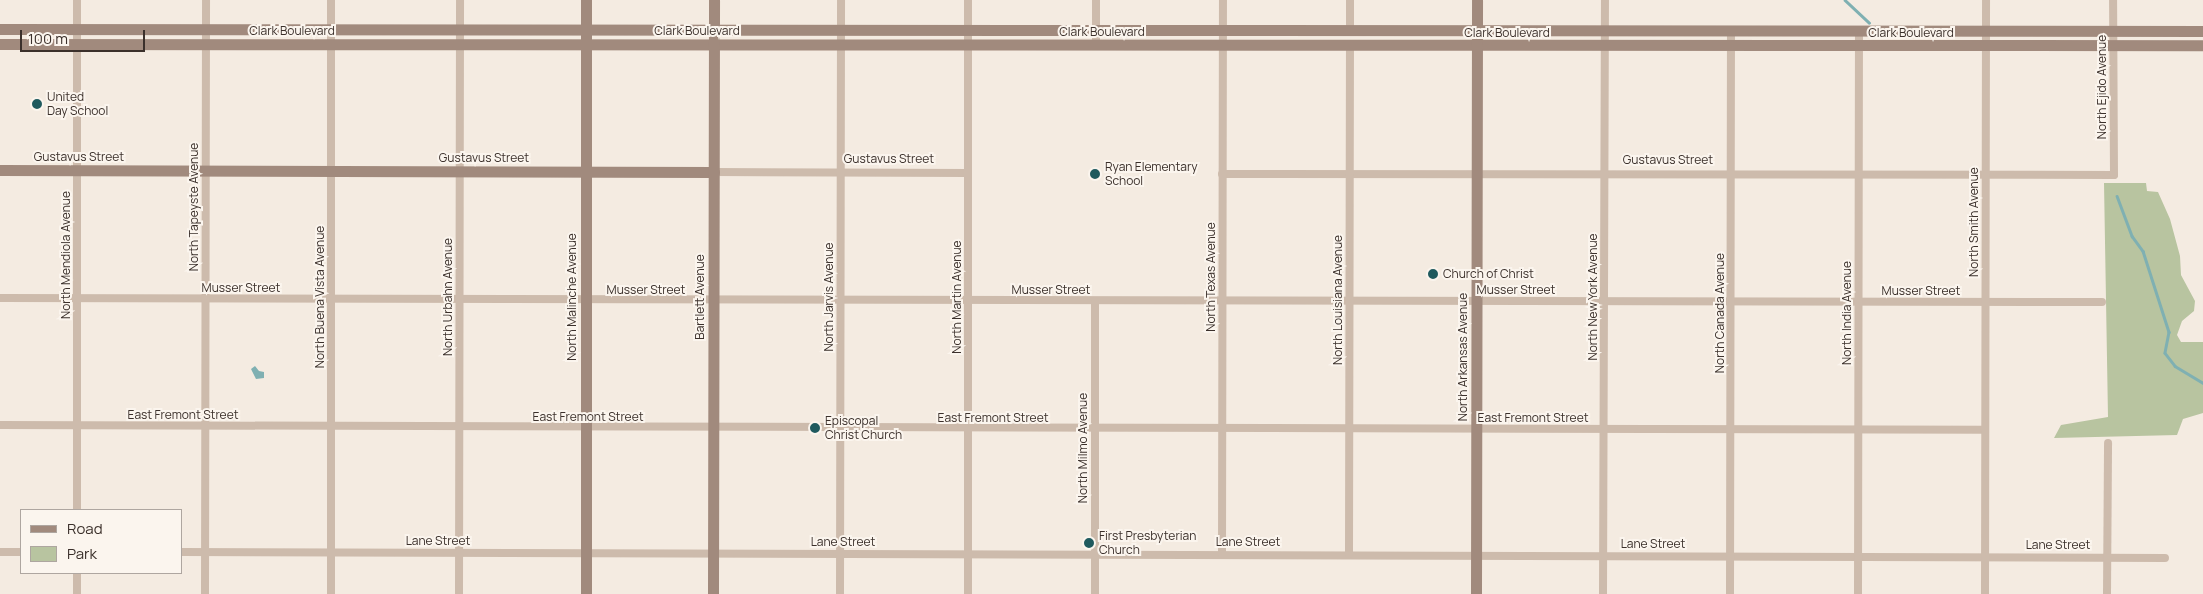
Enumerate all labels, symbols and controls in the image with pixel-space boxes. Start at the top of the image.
scale bar [22,20,148,52]
street label: Clark Boulevard [249,24,335,38]
street label: Clark Boulevard [654,24,740,38]
street label: Clark Boulevard [1059,25,1145,39]
street label: Clark Boulevard [1464,26,1550,40]
street label: Clark Boulevard [1868,26,1954,40]
text: 100 m [28,28,68,49]
street label: North Ejido Avenue [2095,35,2109,139]
place label: United Day School [47,90,108,118]
marker: United Day School [31,98,43,110]
street label: North Tapeyste Avenue [187,143,201,271]
street label: Gustavus Street [34,150,124,164]
street label: Gustavus Street [439,151,529,165]
street label: Gustavus Street [844,152,934,166]
street label: Gustavus Street [1623,153,1713,167]
place label: Ryan Elementary School [1105,160,1197,188]
street label: North Smith Avenue [1967,167,1981,277]
marker: Ryan Elementary School [1089,168,1101,180]
street label: North Mendiola Avenue [59,191,73,319]
street label: North Texas Avenue [1204,222,1218,332]
street label: North Buena Vista Avenue [313,226,327,368]
street label: North Malinche Avenue [565,233,579,361]
street label: North New York Avenue [1586,233,1600,361]
street label: North Louisiana Avenue [1331,235,1345,365]
street label: North Urbahn Avenue [441,238,455,356]
street label: North Martin Avenue [950,240,964,354]
street label: North Jarvis Avenue [822,242,836,352]
street label: North Canada Avenue [1713,253,1727,373]
street label: Bartlett Avenue [693,254,707,340]
street label: North India Avenue [1840,261,1854,365]
place label: Church of Christ [1443,267,1534,281]
marker: Church of Christ [1427,268,1439,280]
street label: Musser Street [202,281,280,295]
street label: Musser Street [607,283,685,297]
street label: Musser Street [1012,283,1090,297]
street label: Musser Street [1477,283,1555,297]
street label: Musser Street [1882,284,1960,298]
street label: North Arkansas Avenue [1456,293,1470,421]
street label: North Milmo Avenue [1076,393,1090,503]
street label: East Fremont Street [128,408,238,422]
street label: East Fremont Street [533,410,643,424]
street label: East Fremont Street [938,411,1048,425]
street label: East Fremont Street [1478,411,1588,425]
place label: Episcopal Christ Church [825,414,902,442]
marker: Episcopal Christ Church [809,422,821,434]
legend [20,509,182,574]
text: Road [67,518,103,539]
place label: First Presbyterian Church [1099,529,1196,557]
street label: Lane Street [406,534,470,548]
street label: Lane Street [811,535,875,549]
street label: Lane Street [1216,535,1280,549]
marker: First Presbyterian Church [1083,537,1095,549]
street label: Lane Street [1621,537,1685,551]
street label: Lane Street [2026,538,2090,552]
text: Park [67,543,97,564]

